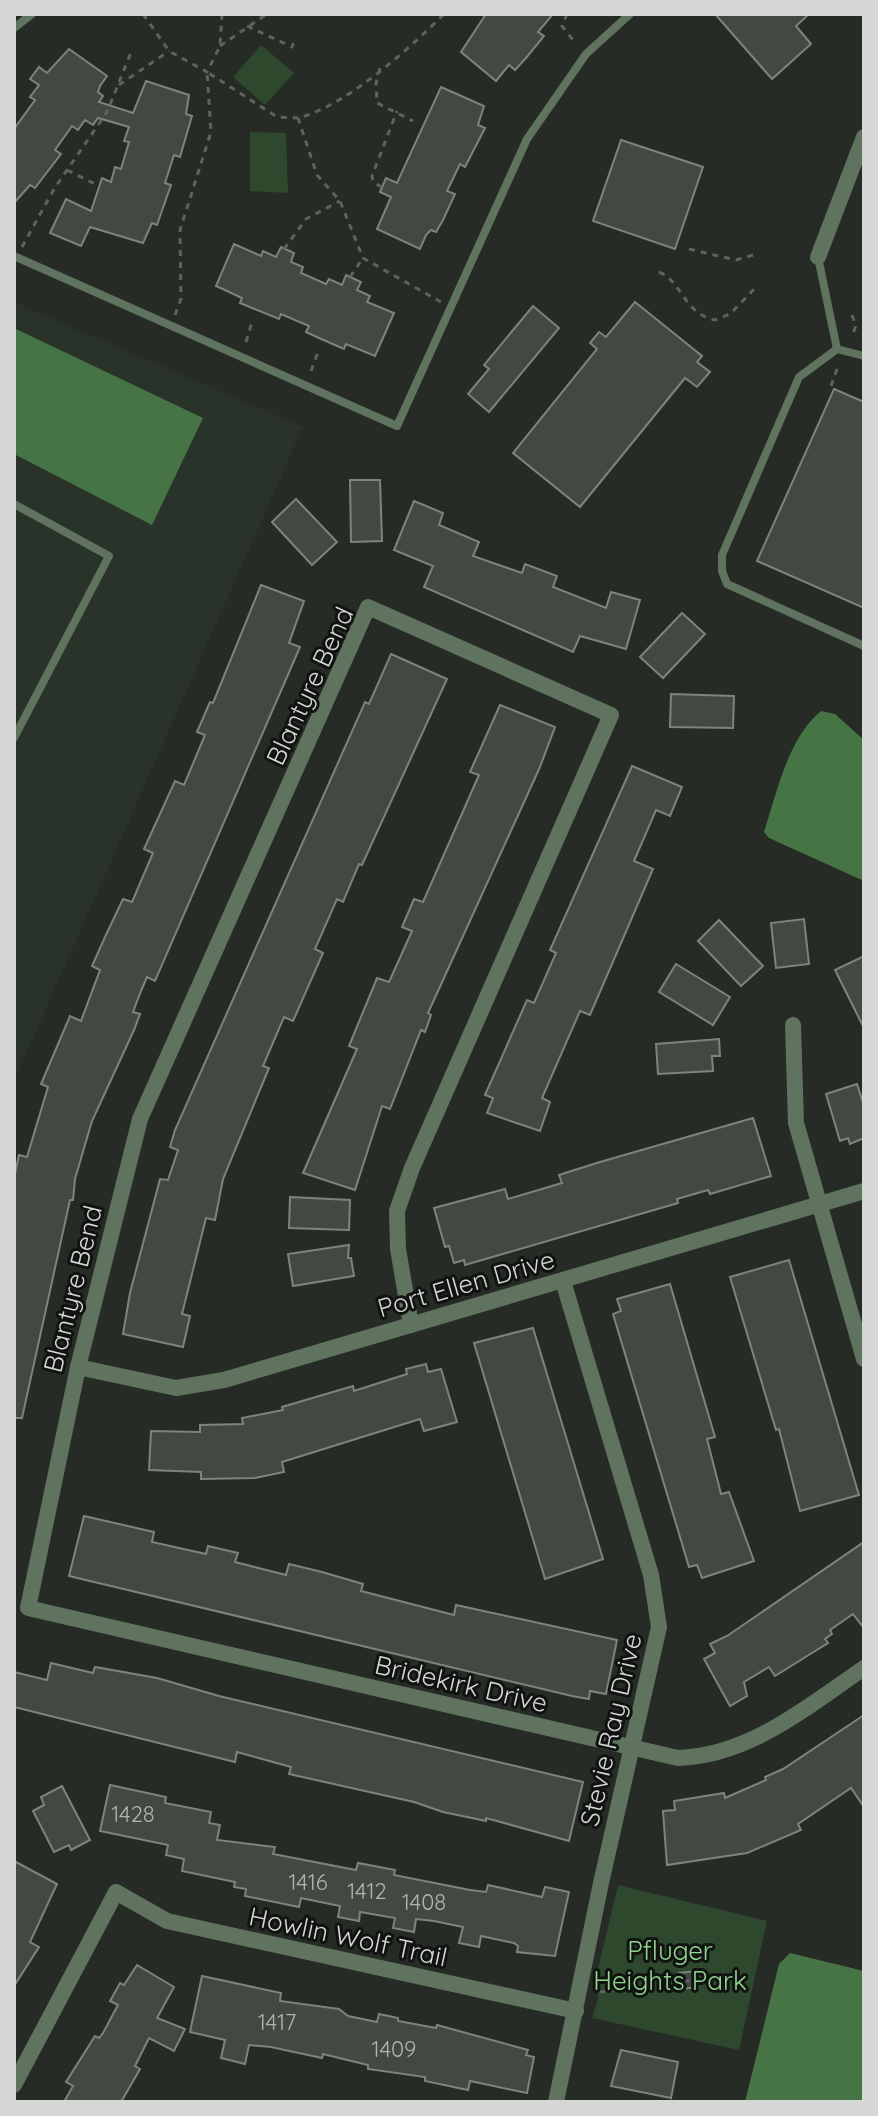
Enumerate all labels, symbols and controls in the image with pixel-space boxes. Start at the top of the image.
street label: Blantyre Bend [259,601,361,770]
street label: Blantyre Bend [36,1202,109,1376]
street label: Port Ellen Drive [373,1242,558,1325]
street label: Stevie Ray Drive [572,1630,649,1829]
street label: Bridekirk Drive [372,1648,551,1719]
house number: 1428 [111,1800,155,1828]
house number: 1416 [288,1868,328,1896]
house number: 1412 [347,1877,387,1905]
house number: 1408 [402,1888,446,1916]
street label: Howlin Wolf Trail [246,1899,450,1974]
park label: Pfluger Heights Park [593,1934,747,1997]
house number: 1417 [258,2008,296,2036]
house number: 1409 [372,2035,416,2063]

